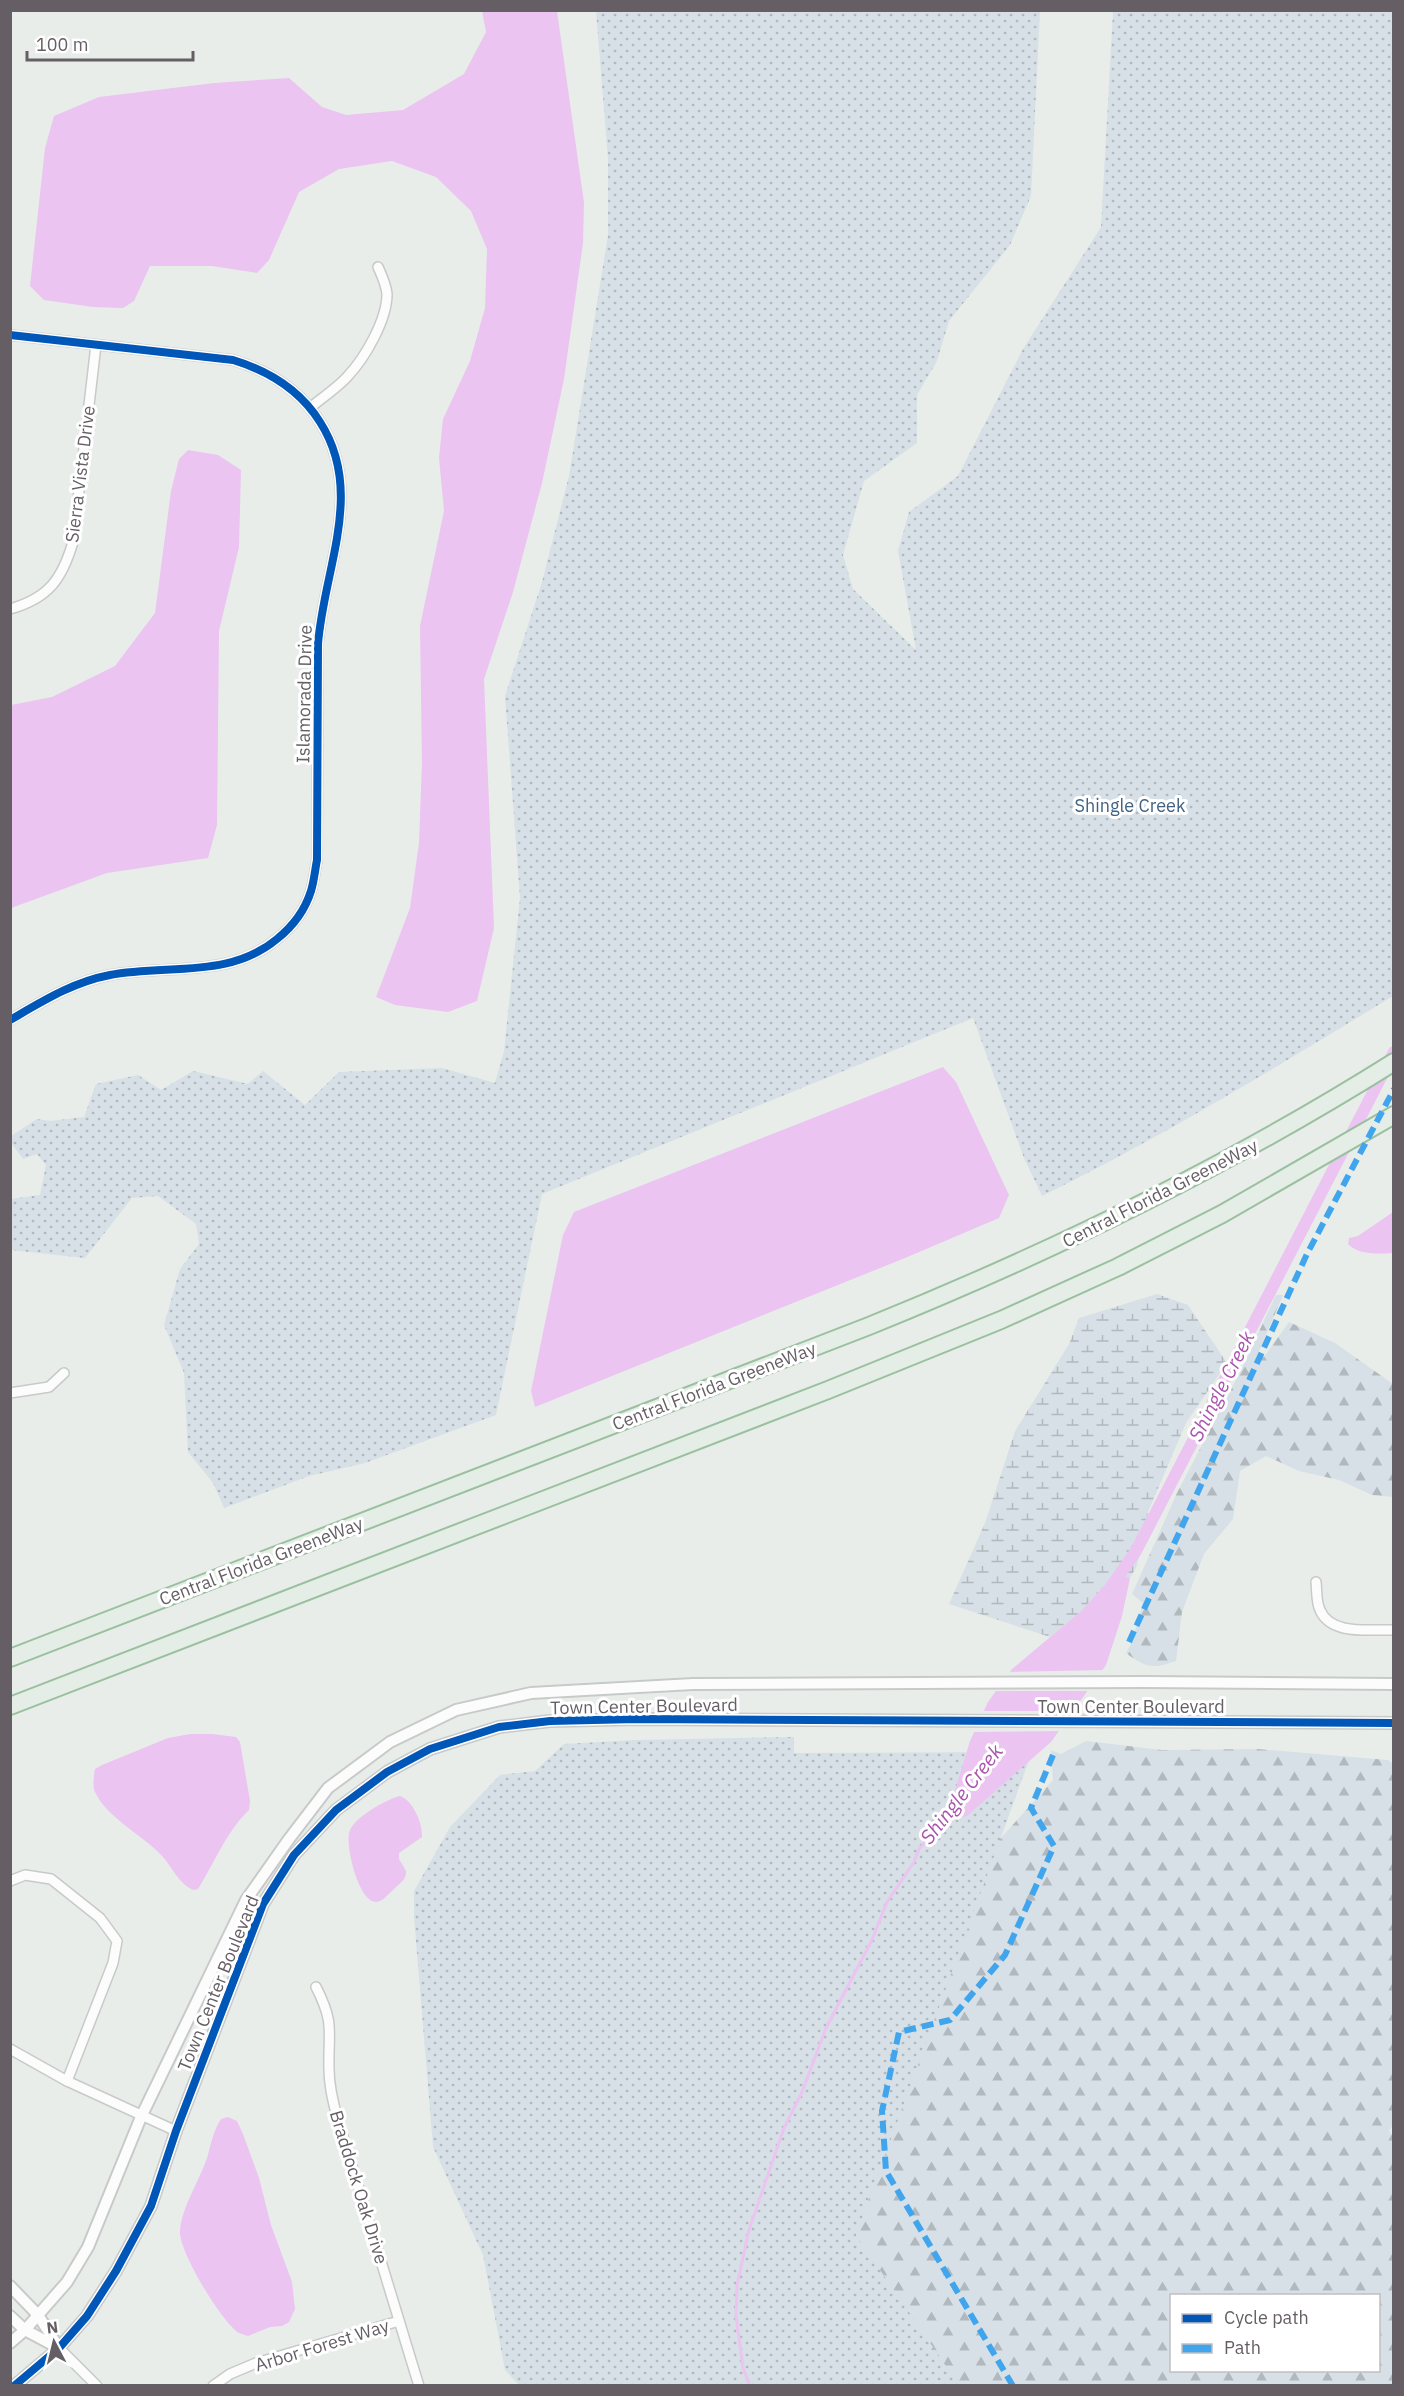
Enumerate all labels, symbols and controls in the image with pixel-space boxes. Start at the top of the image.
scale bar [27,24,194,62]
text: 100 m [36,33,88,56]
street label: Sierra Vista Drive [60,404,100,544]
street label: Islamorada Drive [291,624,317,763]
park label: Shingle Creek [1075,794,1186,817]
street label: Central Florida GreeneWay [1058,1134,1262,1252]
water label: Shingle Creek [1182,1326,1261,1446]
street label: Central Florida GreeneWay [609,1336,819,1435]
street label: Central Florida GreeneWay [156,1511,366,1610]
street label: Town Center Boulevard [550,1693,738,1719]
street label: Town Center Boulevard [1037,1695,1225,1718]
water label: Shingle Creek [913,1738,1009,1850]
street label: Town Center Boulevard [172,1892,264,2074]
street label: Braddock Oak Drive [325,2107,393,2267]
legend [1170,2294,1380,2372]
text: Cycle path [1224,2306,1309,2329]
north arrow [24,2312,84,2372]
street label: Arbor Forest Way [252,2314,392,2376]
text: N [45,2316,59,2338]
text: Path [1224,2336,1261,2359]

